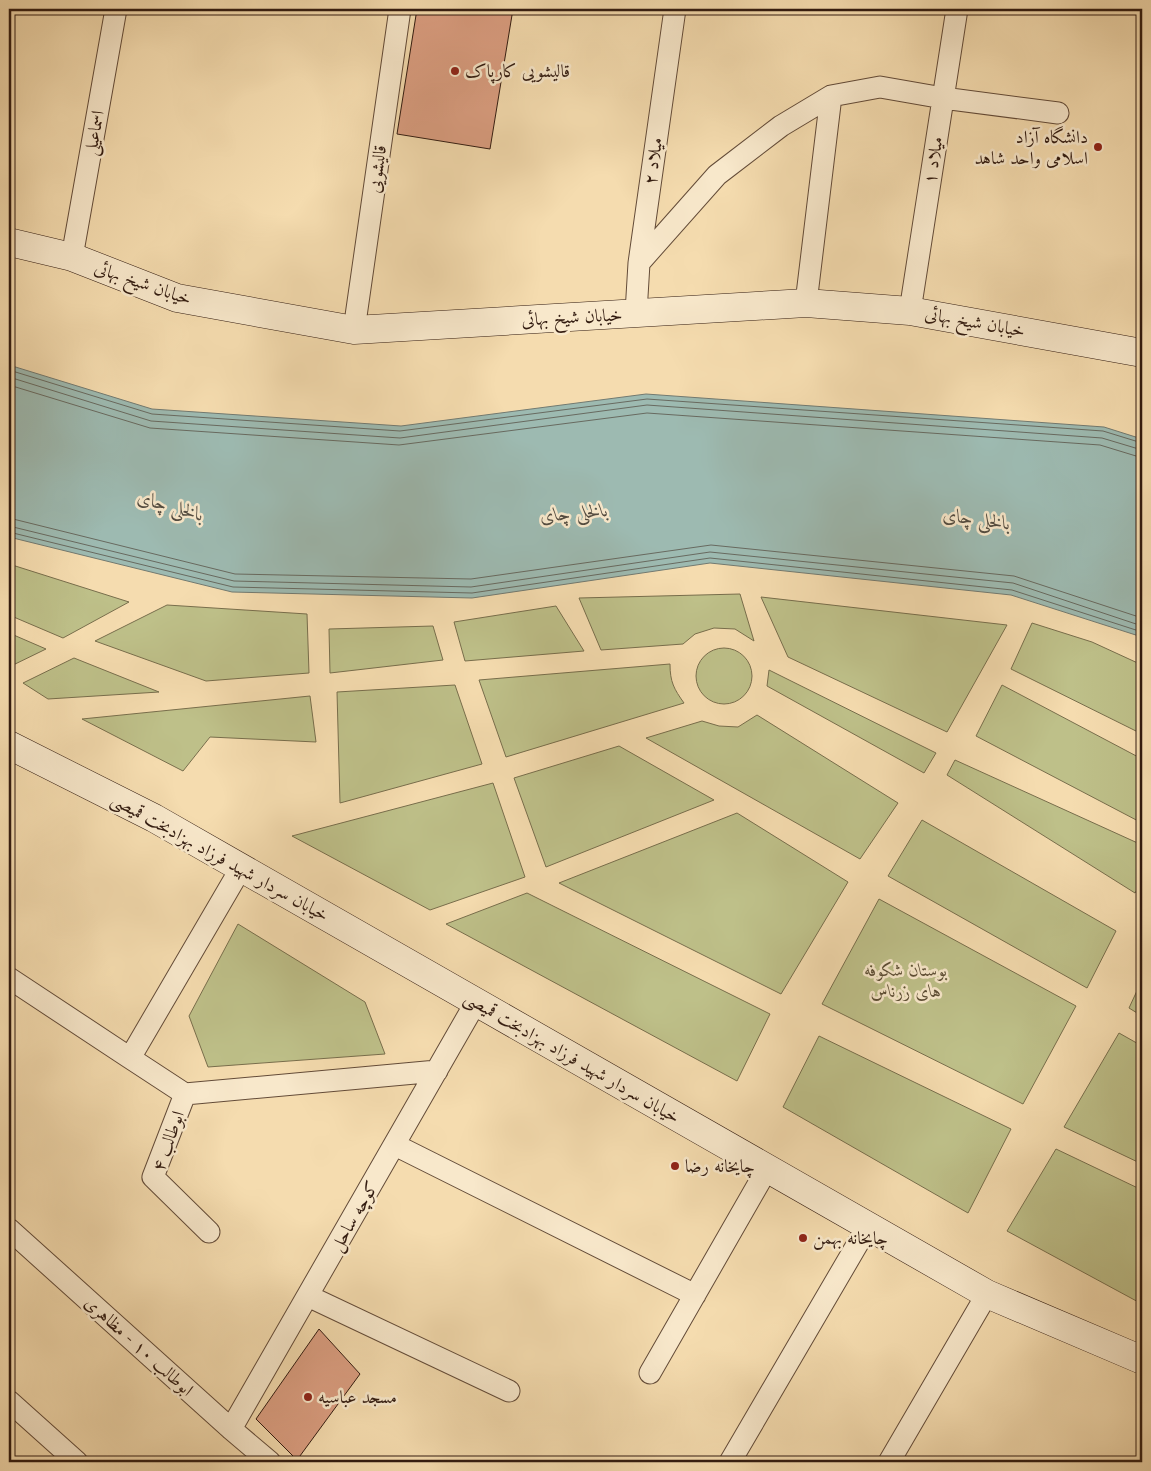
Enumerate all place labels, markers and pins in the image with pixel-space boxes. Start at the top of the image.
place label: قالیشویی کارپاک [465,62,570,84]
marker: قالیشویی کارپاک [449,65,461,77]
place label: دانشگاه آزاد اسلامی واحد شاهد [974,125,1088,169]
marker: دانشگاه آزاد اسلامی واحد شاهد [1092,141,1104,153]
place label: چایخانه رضا [685,1158,755,1179]
marker: چایخانه رضا [669,1160,681,1172]
place label: چایخانه بهمن [813,1230,888,1251]
marker: چایخانه بهمن [797,1232,809,1244]
place label: مسجد عباسیه [318,1389,397,1408]
marker: مسجد عباسیه [302,1391,314,1403]

